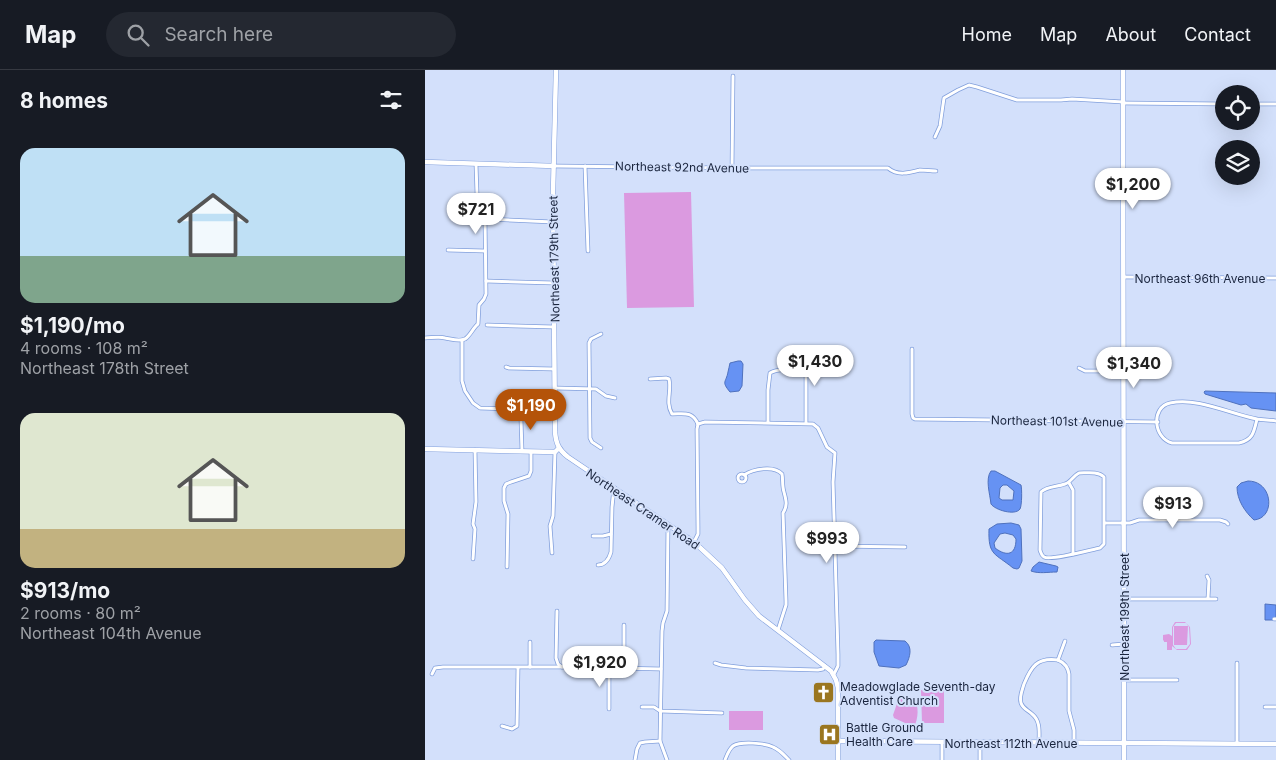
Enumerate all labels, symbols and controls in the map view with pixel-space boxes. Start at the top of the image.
search box [106,12,456,57]
text: Map [25,20,76,49]
icon: search [124,21,152,49]
text: Search here [164,23,273,46]
text: Home [962,24,1012,45]
text: Map [1040,24,1077,45]
text: About [1105,24,1156,45]
text: Contact [1184,24,1251,45]
map controls [1215,85,1260,185]
button: locate [1215,85,1260,130]
icon: filters [377,86,405,114]
text: 8 homes [20,88,108,113]
button: layers [1215,140,1260,185]
street label: Northeast 92nd Avenue [615,158,749,176]
pin: $1,200 [1092,168,1174,210]
text: $1,200 [1106,174,1160,194]
icon: home [168,180,258,270]
pin: $721 [446,192,506,235]
street label: Northeast 179th Street [545,195,563,323]
text: $721 [458,199,494,219]
street label: Northeast 96th Avenue [1135,271,1265,286]
text: $1,190/mo [20,313,125,338]
text: 4 rooms · 108 m² [20,338,148,358]
pin: $1,430 [774,344,856,387]
pin: $1,340 [1093,346,1175,389]
text: $1,430 [788,351,842,371]
text: $1,340 [1107,353,1161,373]
text: Northeast 178th Street [20,358,189,378]
pin: $1,190 [490,388,572,431]
text: $1,190 [506,395,556,415]
street label: Northeast 101st Avenue [991,412,1123,430]
icon: home [168,445,258,535]
street label: Northeast Cramer Road [583,465,703,553]
pin: $913 [1143,486,1203,529]
text: $913 [1154,493,1192,513]
pin: $993 [797,522,857,564]
text: $993 [806,528,848,548]
street label: Northeast 199th Street [1117,553,1132,681]
text: $913/mo [20,578,110,603]
text: 2 rooms · 80 m² [20,603,141,623]
text: Northeast 104th Avenue [20,623,202,643]
pin: $1,920 [559,646,641,688]
text: $1,920 [573,652,627,672]
place label: Meadowglade Seventh-day Adventist Church [840,679,996,708]
church icon: Meadowglade Seventh-day Adventist Church [812,681,836,705]
place label: Battle Ground Health Care [846,720,923,749]
hospital icon: Battle Ground Health Care [818,722,842,746]
street label: Northeast 112th Avenue [944,736,1078,751]

